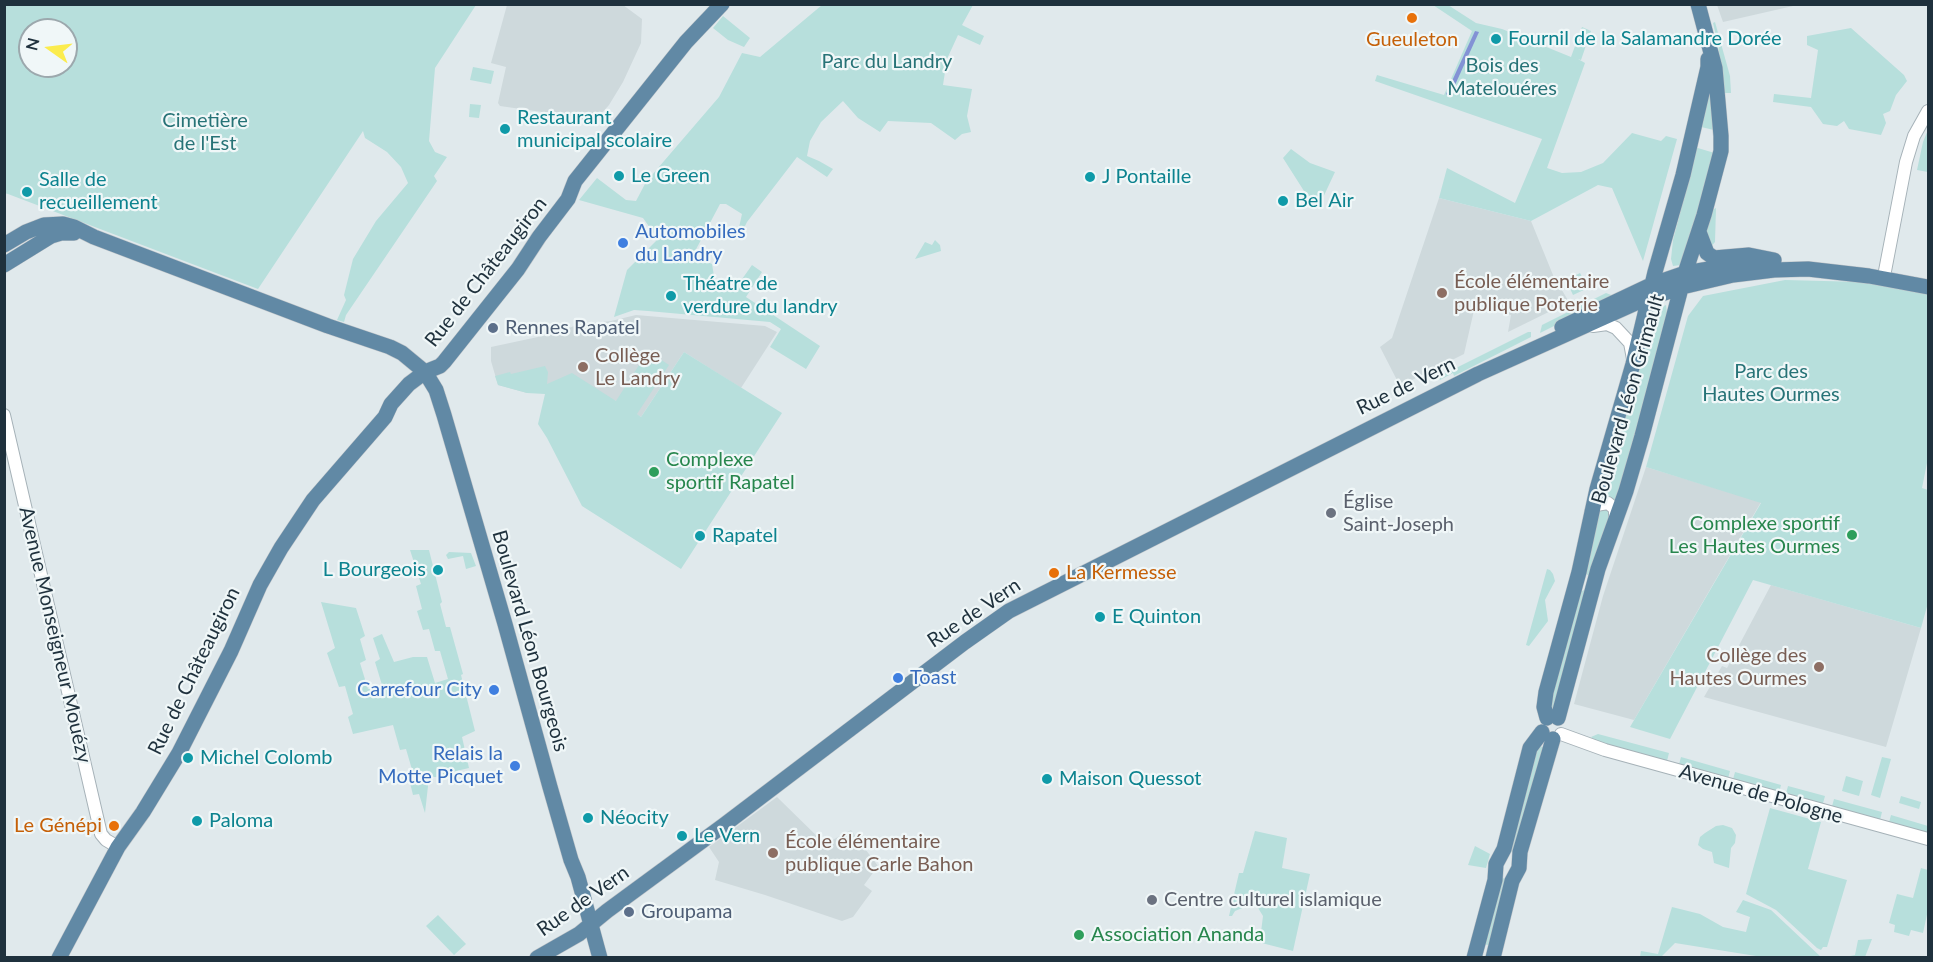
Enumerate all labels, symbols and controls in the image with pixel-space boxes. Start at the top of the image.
marker: Gueuleton [1405,11,1419,25]
north arrow [18,18,78,78]
place label: Fournil de la Salamandre Dorée [1508,27,1782,51]
place label: Gueuleton [1366,28,1458,52]
marker: Fournil de la Salamandre Dorée [1489,32,1503,46]
text: N [21,36,43,52]
park label: Parc du Landry [822,50,952,74]
park label: Bois des Matelouéres [1447,54,1557,101]
place label: Restaurant municipal scolaire [517,106,672,153]
park label: Cimetière de l'Est [162,109,248,156]
marker: Restaurant municipal scolaire [498,122,512,136]
place label: Le Green [631,164,710,188]
place label: J Pontaille [1102,165,1191,189]
place label: Salle de recueillement [39,168,158,215]
marker: Le Green [612,169,626,183]
marker: J Pontaille [1083,170,1097,184]
marker: Salle de recueillement [20,185,34,199]
place label: Bel Air [1295,189,1354,213]
street label: Rue de Châteaugiron [420,192,552,352]
marker: Bel Air [1276,194,1290,208]
place label: Automobiles du Landry [635,220,746,267]
marker: Automobiles du Landry [616,236,630,250]
place label: École élémentaire publique Poterie [1454,270,1609,317]
place label: Théatre de verdure du landry [683,272,837,319]
marker: École élémentaire publique Poterie [1435,286,1449,300]
marker: Théatre de verdure du landry [664,289,678,303]
street label: Boulevard Léon Grimault [1587,291,1669,507]
place label: Rennes Rapatel [505,316,640,340]
marker: Rennes Rapatel [486,321,500,335]
place label: Collège Le Landry [595,344,680,391]
street label: Rue de Vern [1353,352,1459,420]
marker: Collège Le Landry [576,360,590,374]
park label: Parc des Hautes Ourmes [1702,360,1840,407]
place label: Complexe sportif Rapatel [666,448,795,495]
marker: Complexe sportif Rapatel [647,465,661,479]
place label: Église Saint-Joseph [1343,490,1454,537]
street label: Avenue Monseigneur Mouézy [14,504,96,766]
marker: Église Saint-Joseph [1324,506,1338,520]
place label: Complexe sportif Les Hautes Ourmes [1669,512,1840,559]
place label: Rapatel [712,524,778,548]
street label: Boulevard Léon Bourgeois [487,528,573,754]
marker: Complexe sportif Les Hautes Ourmes [1845,528,1859,542]
marker: Rapatel [693,529,707,543]
place label: L Bourgeois [323,558,426,582]
place label: La Kermesse [1066,561,1177,585]
marker: L Bourgeois [431,563,445,577]
marker: La Kermesse [1047,566,1061,580]
street label: Rue de Vern [923,573,1025,653]
street label: Rue de Châteaugiron [143,583,245,759]
place label: E Quinton [1112,605,1201,629]
marker: E Quinton [1093,610,1107,624]
place label: Collège des Hautes Ourmes [1670,644,1807,691]
marker: Collège des Hautes Ourmes [1812,660,1826,674]
place label: Toast [910,666,956,690]
marker: Toast [891,671,905,685]
place label: Carrefour City [357,678,482,702]
marker: Carrefour City [487,683,501,697]
place label: Relais la Motte Picquet [378,742,503,789]
place label: Michel Colomb [200,746,333,770]
marker: Michel Colomb [181,751,195,765]
marker: Relais la Motte Picquet [508,759,522,773]
street label: Avenue de Pologne [1676,759,1846,829]
place label: Maison Quessot [1059,767,1202,791]
marker: Maison Quessot [1040,772,1054,786]
place label: Néocity [600,806,669,830]
place label: Paloma [209,809,273,833]
marker: Néocity [581,811,595,825]
place label: Le Génépi [14,814,102,838]
marker: Paloma [190,814,204,828]
marker: Le Génépi [107,819,121,833]
place label: Le Vern [694,824,760,848]
marker: Le Vern [675,829,689,843]
place label: École élémentaire publique Carle Bahon [785,830,973,877]
marker: École élémentaire publique Carle Bahon [766,846,780,860]
street label: Rue de Vern [532,861,634,941]
place label: Centre culturel islamique [1164,888,1382,912]
marker: Centre culturel islamique [1145,893,1159,907]
place label: Groupama [641,900,732,924]
marker: Groupama [622,905,636,919]
place label: Association Ananda [1091,923,1264,947]
marker: Association Ananda [1072,928,1086,942]

